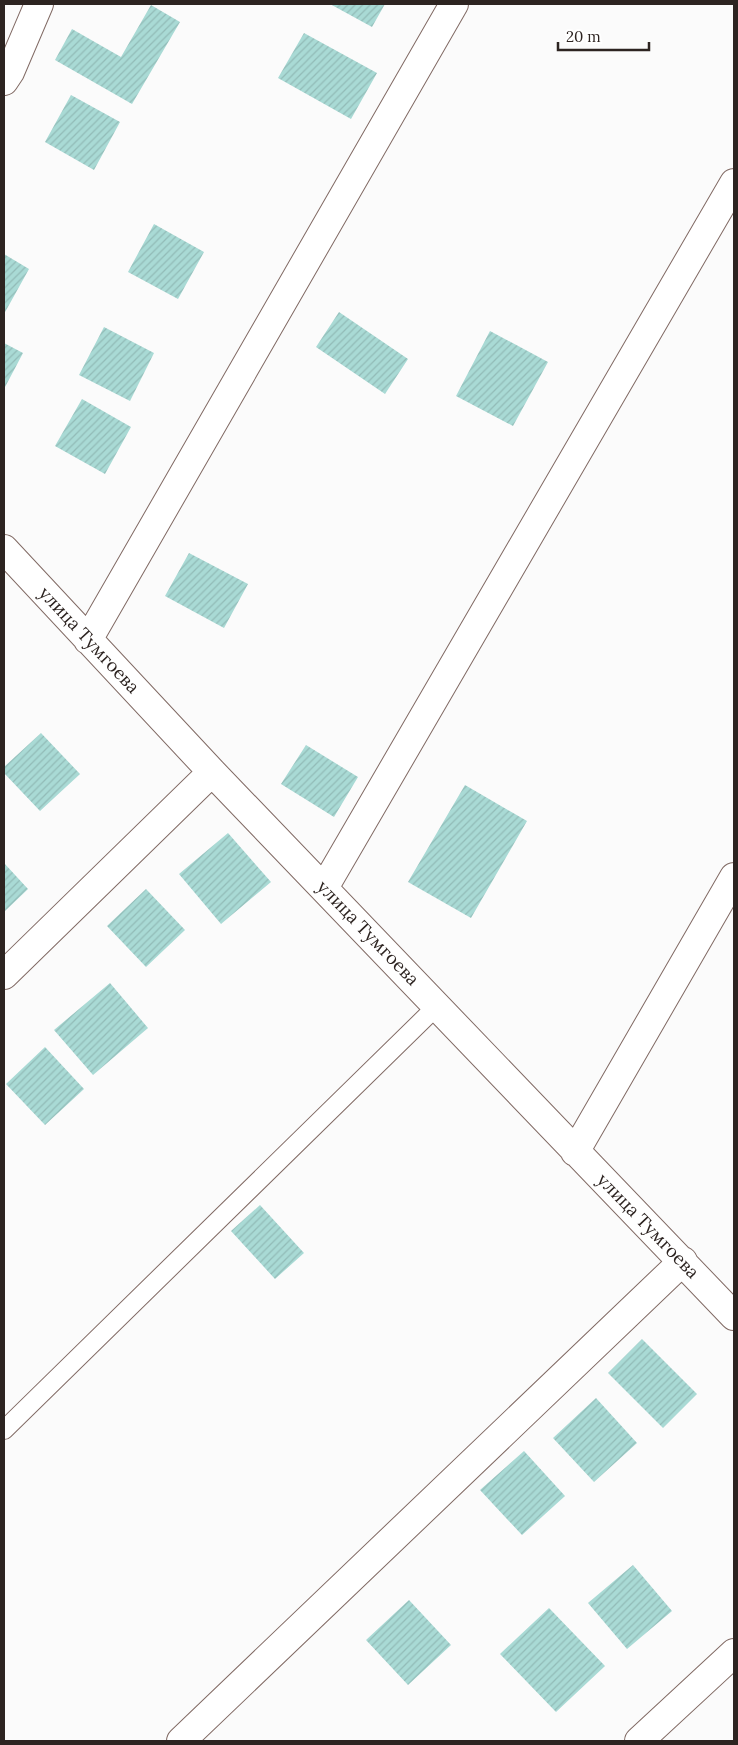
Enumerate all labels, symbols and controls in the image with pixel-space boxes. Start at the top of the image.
scale bar [558,20,649,52]
text: 20 m [566,27,601,46]
street label: улица Тумгоева [34,581,145,698]
street label: улица Тумгоева [312,875,424,990]
street label: улица Тумгоева [592,1168,704,1283]

